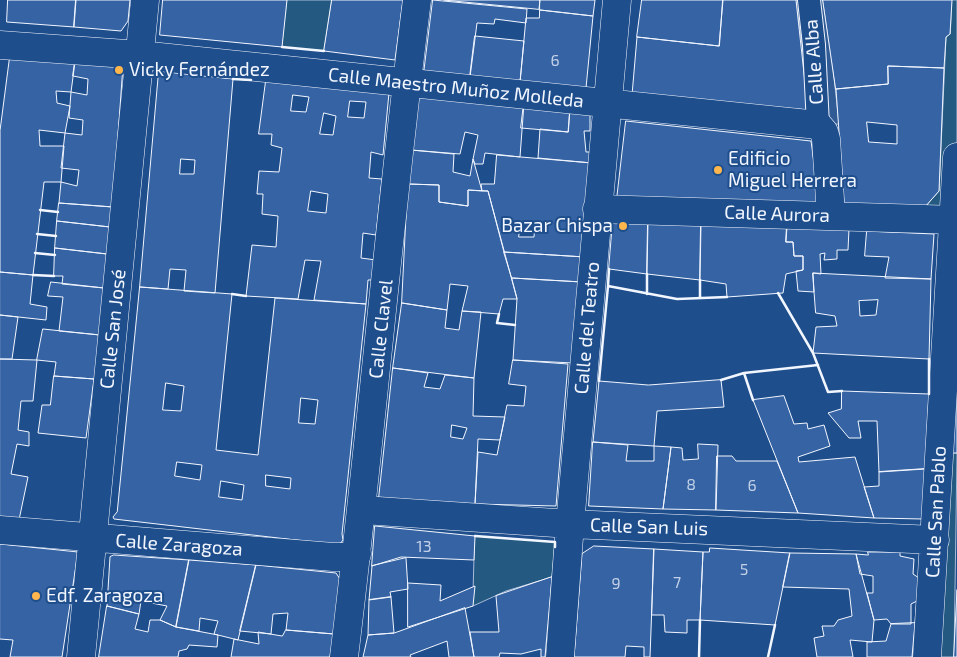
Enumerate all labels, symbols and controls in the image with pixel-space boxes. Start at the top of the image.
street label: Calle Alba [800,18,828,106]
house number: 6 [550,51,560,71]
place label: Vicky Fernández [129,59,270,81]
street label: Calle Maestro Muñoz Molleda [327,63,585,113]
marker: Vicky Fernández [113,64,125,76]
place label: Edificio Miguel Herrera [728,148,857,192]
marker: Edificio Miguel Herrera [712,164,724,176]
street label: Calle Aurora [724,201,830,227]
place label: Bazar Chispa [501,215,613,237]
marker: Bazar Chispa [617,220,629,232]
street label: Calle del Teatro [570,261,604,395]
street label: Calle San José [95,268,131,390]
street label: Calle Clavel [364,278,398,380]
street label: Calle San Pablo [921,445,951,579]
house number: 8 [686,475,696,495]
house number: 6 [747,476,757,496]
street label: Calle San Luis [589,514,709,540]
street label: Calle Zaragoza [115,529,243,561]
house number: 13 [416,537,432,557]
house number: 5 [740,560,748,580]
house number: 7 [673,573,681,593]
house number: 9 [611,574,621,594]
place label: Edf. Zaragoza [46,585,163,607]
marker: Edf. Zaragoza [30,590,42,602]

